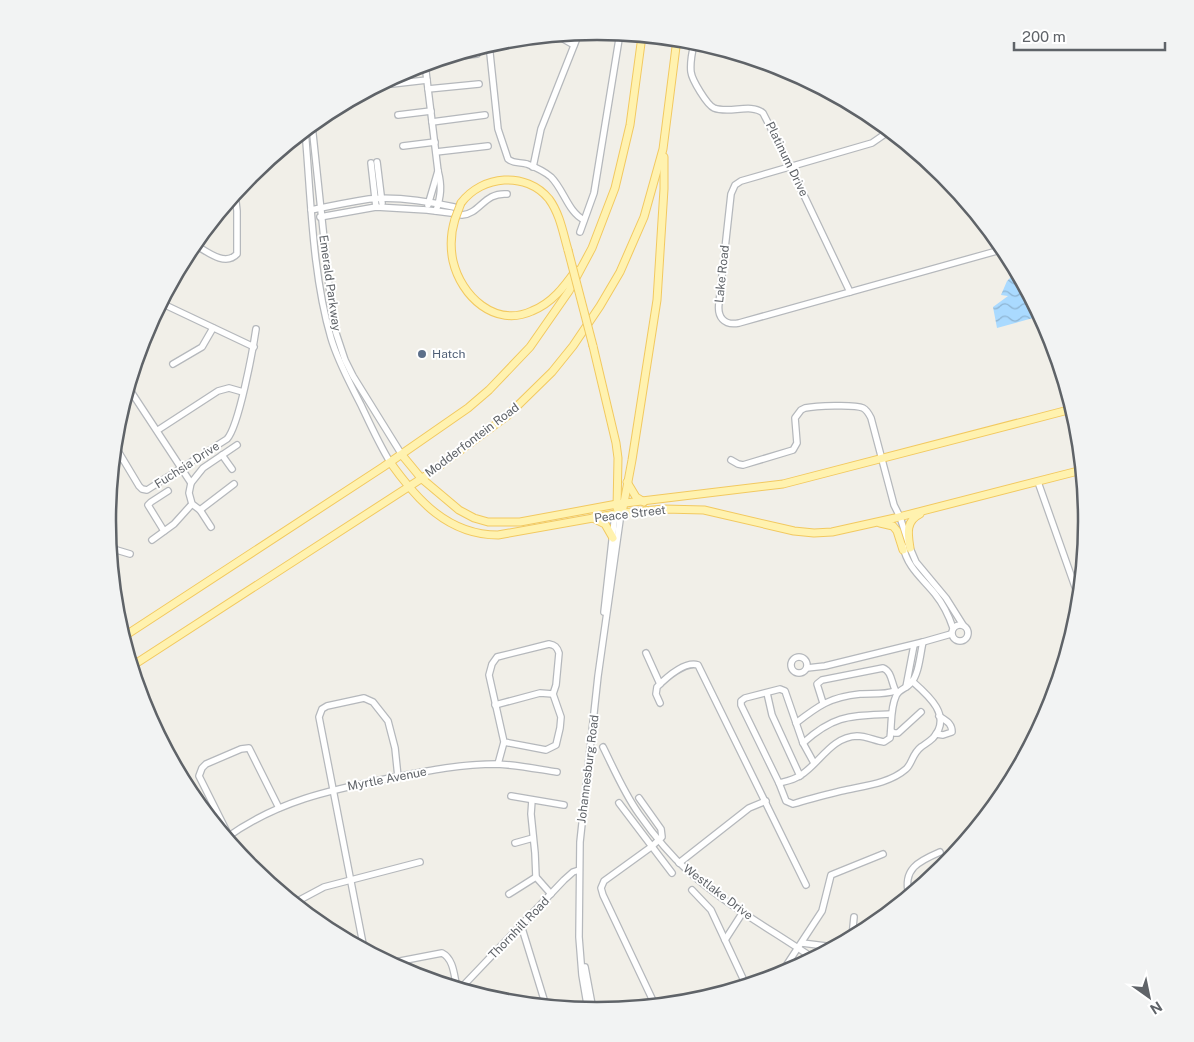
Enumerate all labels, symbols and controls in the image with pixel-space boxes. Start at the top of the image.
scale bar [1014,20,1165,52]
text: 200 m [1022,28,1066,45]
street label: Platinum Drive [763,119,811,199]
street label: Emerald Parkway [316,234,344,332]
street label: Lake Road [712,244,732,304]
place label: Hatch [432,347,465,361]
marker: Hatch [416,348,428,360]
street label: Modderfontein Road [422,400,522,480]
street label: Fuchsia Drive [152,439,222,491]
street label: Peace Street [593,503,667,525]
street label: Johannesburg Road [574,714,602,824]
street label: Myrtle Avenue [346,764,428,794]
street label: Westlake Drive [681,861,756,923]
street label: Thornhill Road [486,894,552,962]
north arrow [1124,972,1174,1022]
text: N [1147,998,1165,1018]

